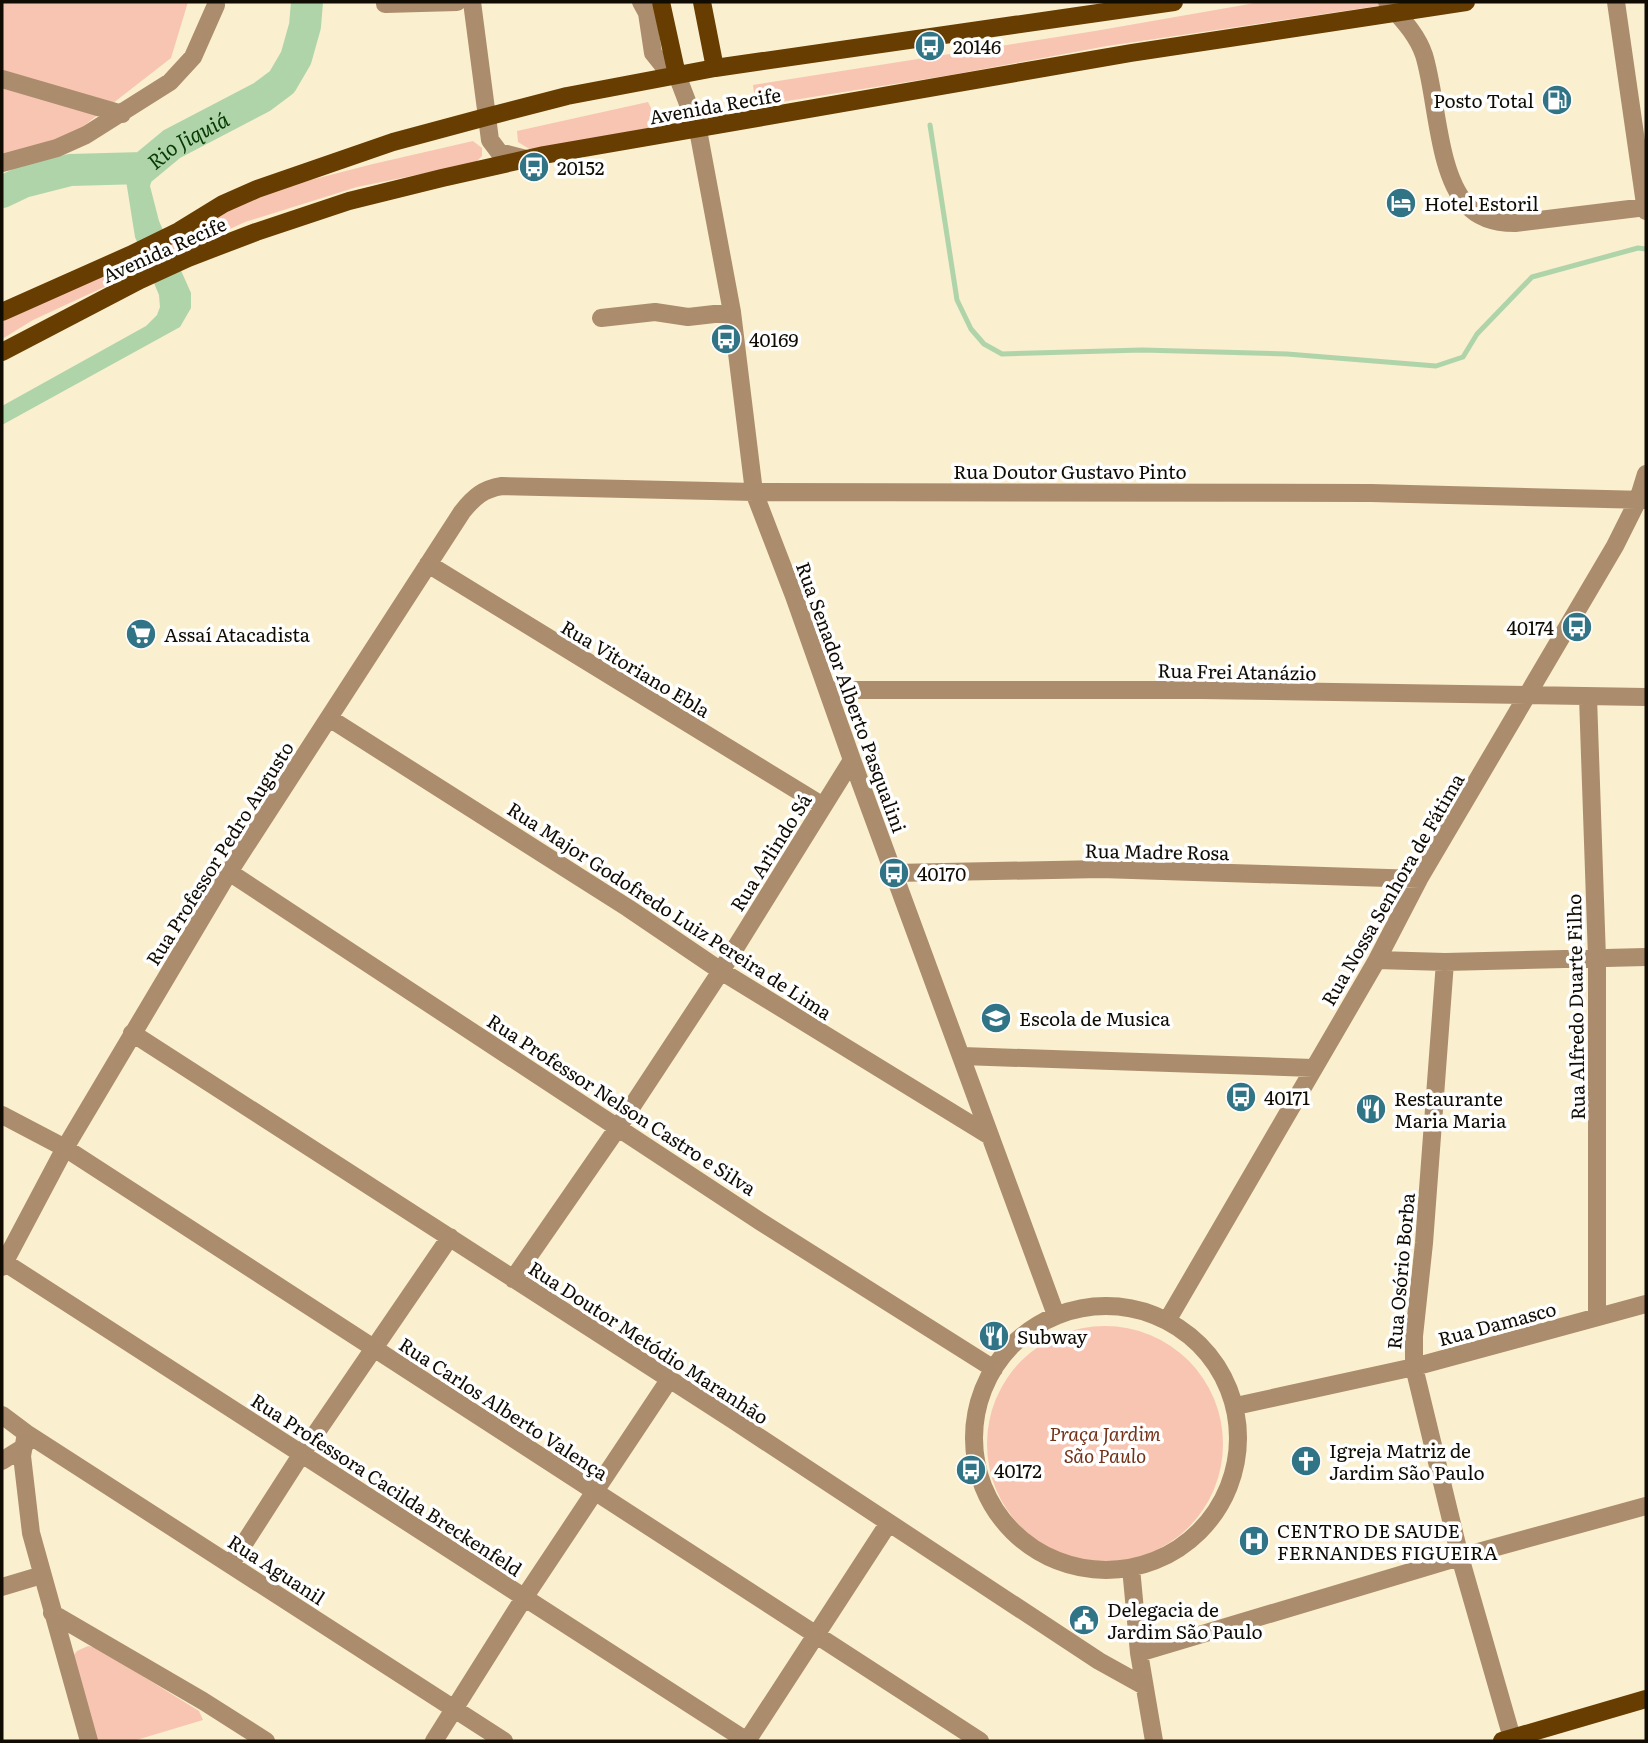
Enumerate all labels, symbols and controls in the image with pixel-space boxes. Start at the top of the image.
bus stop icon: 20146 [913,29,947,63]
place label: 20146 [953,32,1001,60]
street label: Avenida Recife [647,80,783,130]
fuel station icon: Posto Total [1540,83,1574,117]
place label: Posto Total [1433,86,1534,114]
water label: Rio Jiquiá [139,102,233,175]
bus stop icon: 20152 [517,150,551,184]
place label: 20152 [557,153,604,181]
hotel icon: Hotel Estoril [1384,186,1418,220]
place label: Hotel Estoril [1424,189,1539,217]
street label: Avenida Recife [97,209,231,289]
bus stop icon: 40169 [709,322,743,356]
place label: 40169 [749,325,798,353]
street label: Rua Doutor Gustavo Pinto [953,457,1187,485]
street label: Rua Senador Alberto Pasqualini [790,558,914,836]
bus stop icon: 40174 [1560,610,1594,644]
street label: Rua Vitoriano Ebla [556,612,717,724]
place label: 40174 [1507,613,1555,641]
supermarket icon: Assaí Atacadista [124,617,158,651]
place label: Assaí Atacadista [164,620,311,648]
street label: Rua Frei Atanázio [1157,656,1317,686]
street label: Rua Professor Pedro Augusto [138,736,300,970]
street label: Rua Nossa Senhora de Fátima [1314,767,1471,1010]
street label: Rua Arlindo Sá [723,787,818,916]
street label: Rua Major Godofredo Luiz Pereira de Lima [502,794,838,1026]
street label: Rua Madre Rosa [1084,836,1230,866]
bus stop icon: 40170 [877,856,911,890]
place label: 40170 [917,859,966,887]
street label: Rua Alfredo Duarte Filho [1559,894,1591,1120]
school or university icon: Escola de Musica [979,1001,1013,1035]
place label: Escola de Musica [1019,1004,1171,1032]
street label: Rua Professor Nelson Castro e Silva [482,1006,763,1202]
bus stop icon: 40171 [1224,1080,1258,1114]
place label: 40171 [1264,1083,1310,1111]
place label: Restaurante Maria Maria [1394,1084,1507,1134]
restaurant icon: Restaurante Maria Maria [1354,1092,1388,1126]
street label: Rua Osório Borba [1379,1191,1421,1350]
street label: Rua Doutor Metódio Maranhão [523,1254,775,1430]
street label: Rua Damasco [1435,1294,1559,1352]
restaurant icon: Subway [977,1319,1011,1353]
place label: Subway [1017,1322,1088,1350]
street label: Rua Carlos Alberto Valença [394,1330,615,1487]
street label: Rua Professora Cacilda Breckenfeld [246,1386,528,1582]
park label: Praça Jardim São Paulo [1049,1419,1161,1469]
place label: Igreja Matriz de Jardim São Paulo [1329,1436,1485,1486]
church icon: Igreja Matriz de Jardim São Paulo [1289,1444,1323,1478]
bus stop icon: 40172 [954,1453,988,1487]
place label: 40172 [994,1456,1042,1484]
place label: CENTRO DE SAUDE FERNANDES FIGUEIRA [1277,1516,1498,1566]
hospital icon: CENTRO DE SAUDE FERNANDES FIGUEIRA [1237,1524,1271,1558]
street label: Rua Aguanil [223,1527,331,1611]
place label: Delegacia de Jardim São Paulo [1107,1595,1263,1645]
public building icon: Delegacia de Jardim São Paulo [1067,1603,1101,1637]

